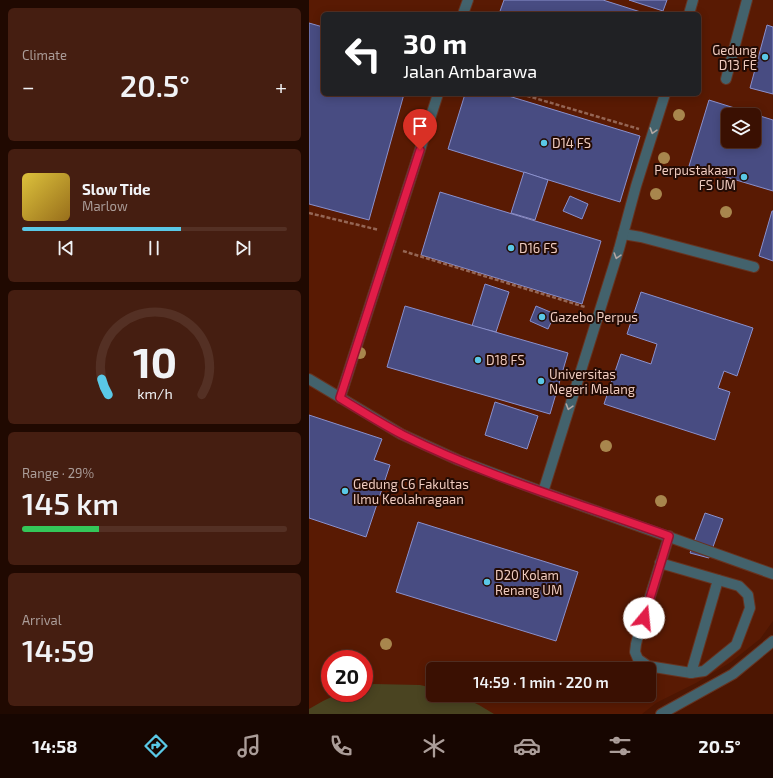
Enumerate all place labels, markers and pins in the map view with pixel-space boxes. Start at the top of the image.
place label: Gedung D13 FE [712,42,757,73]
marker: Gedung D13 FE [760,52,770,62]
pin [403,109,437,150]
place label: D14 FS [552,135,591,151]
marker: D14 FS [539,138,549,148]
place label: Perpustakaan FS UM [654,162,736,193]
marker: Perpustakaan FS UM [739,172,749,182]
place label: D16 FS [519,240,557,256]
marker: D16 FS [506,243,516,253]
place label: Gazebo Perpus [550,309,638,325]
marker: Gazebo Perpus [537,312,547,322]
place label: D18 FS [486,352,525,368]
marker: D18 FS [473,355,483,365]
place label: Universitas Negeri Malang [549,366,635,397]
marker: Universitas Negeri Malang [536,376,546,386]
place label: Gedung C6 Fakultas Ilmu Keolahragaan [353,476,469,507]
marker: Gedung C6 Fakultas Ilmu Keolahragaan [340,486,350,496]
place label: D20 Kolam Renang UM [495,567,562,598]
marker: D20 Kolam Renang UM [482,577,492,587]

